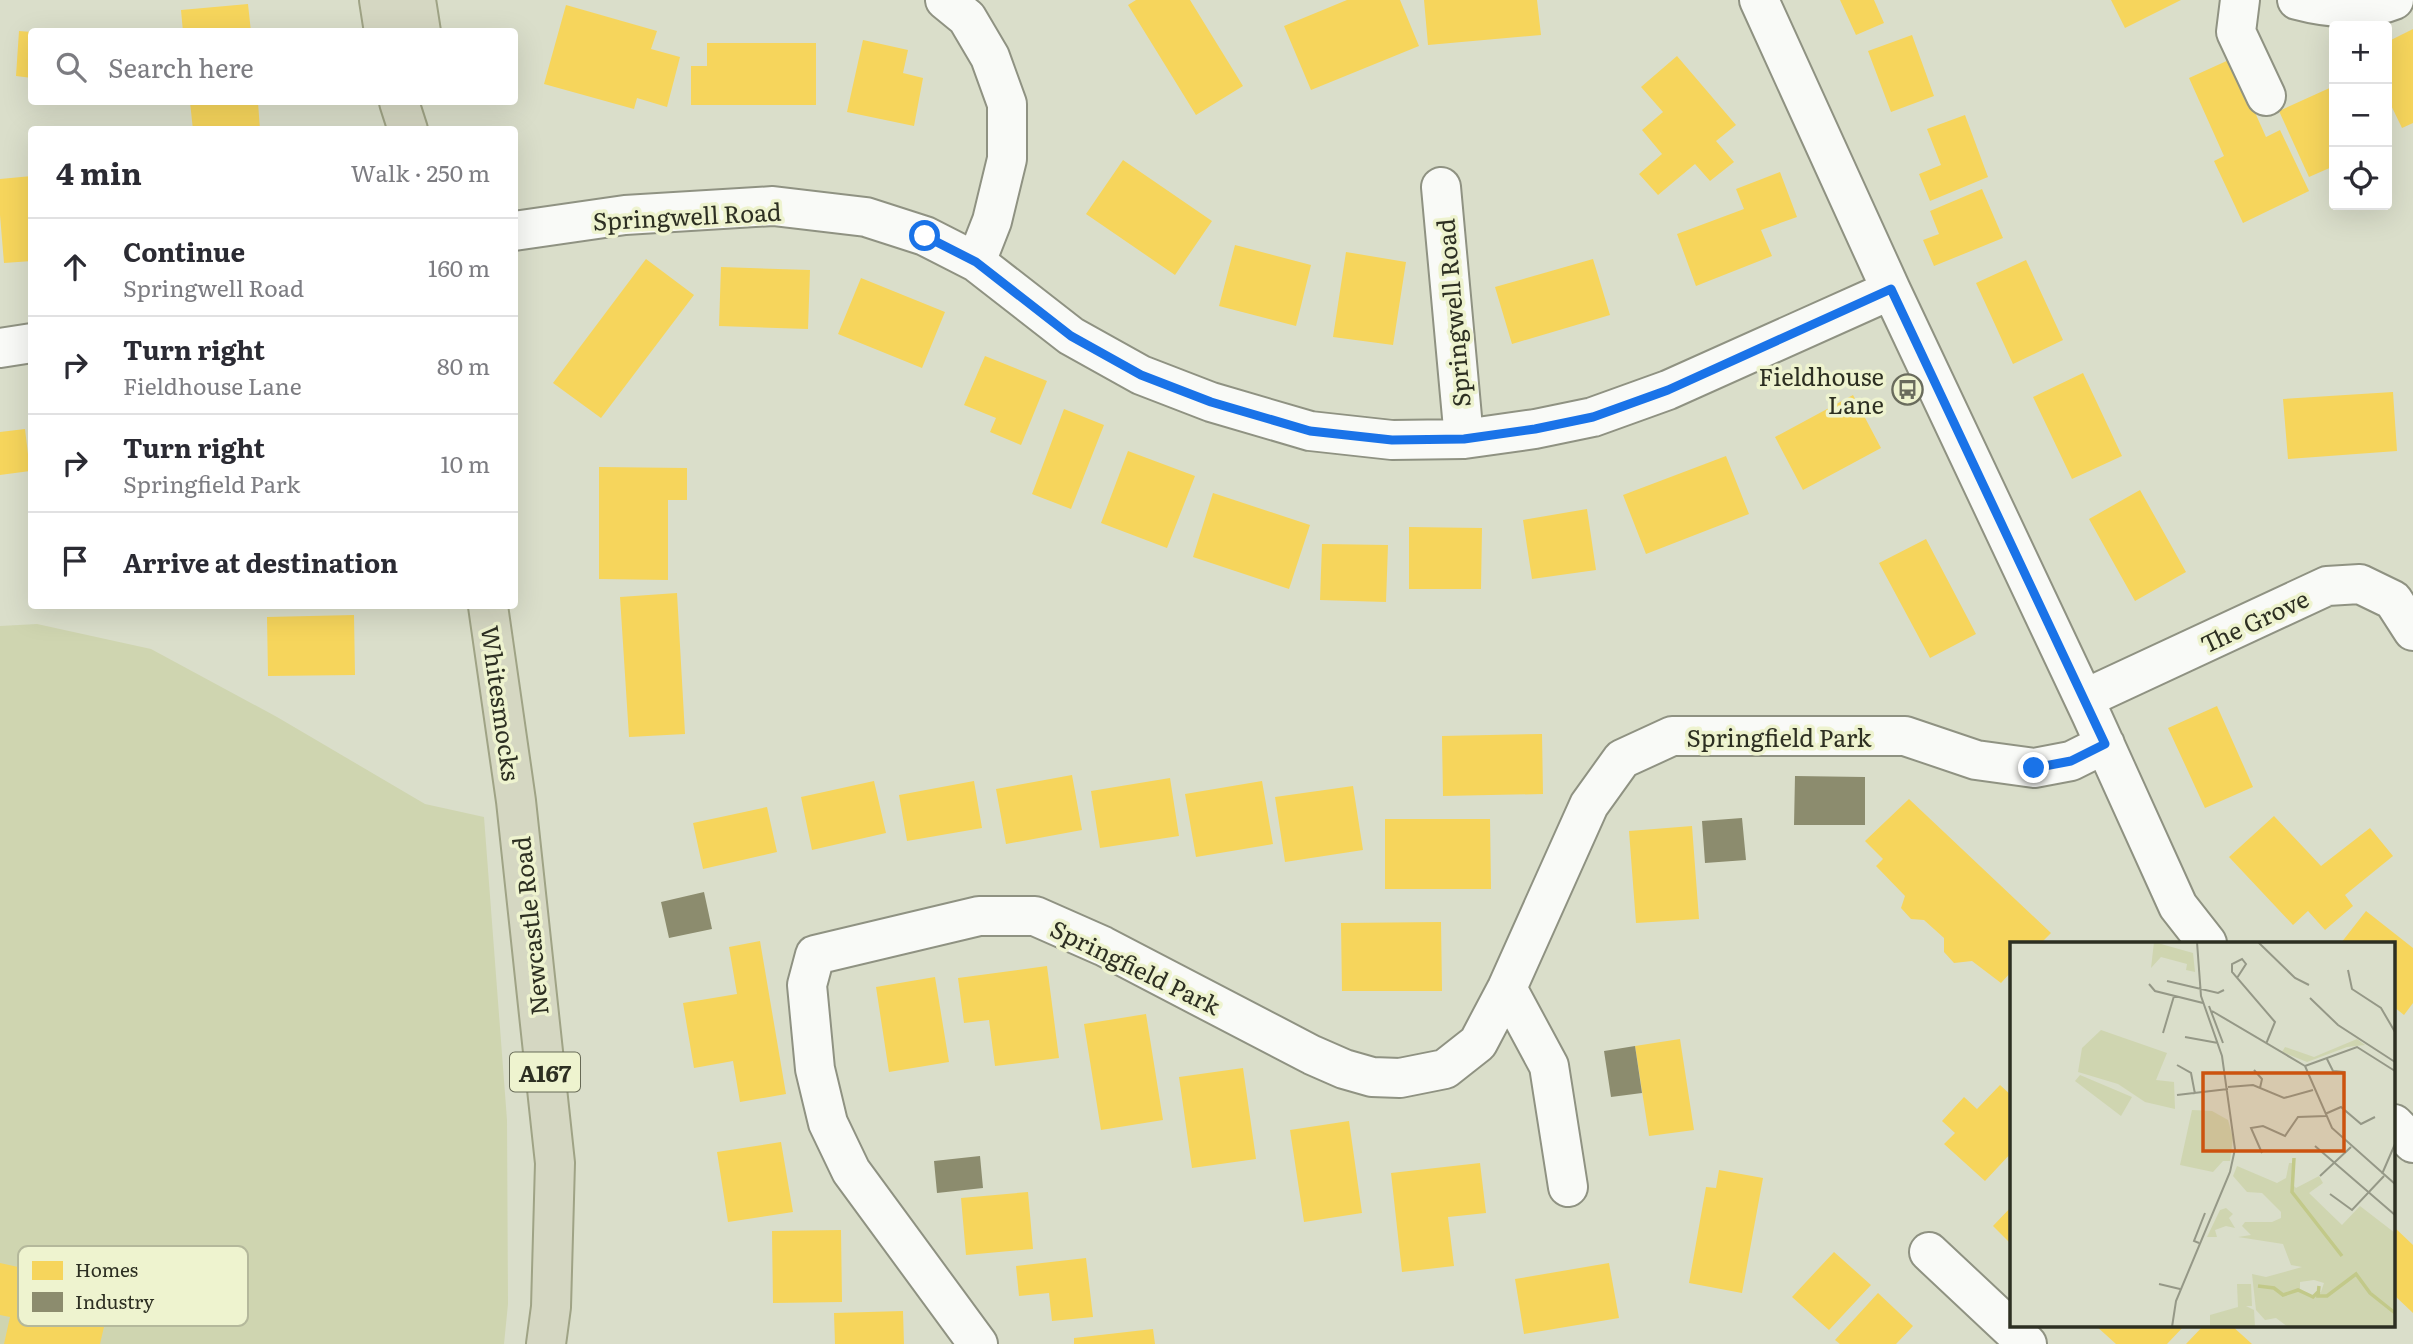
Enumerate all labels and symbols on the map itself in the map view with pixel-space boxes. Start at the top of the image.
street label: Springwell Road [592,193,783,237]
street label: Springwell Road [1426,217,1478,409]
route start [909,220,940,251]
place label: Fieldhouse Lane [1759,358,1884,421]
bus stop icon: Fieldhouse Lane [1890,372,1924,406]
street label: The Grove [2194,580,2314,660]
street label: Whitesmocks [474,623,530,783]
street label: Springfield Park [1687,719,1872,754]
route end [2018,752,2049,783]
street label: Newcastle Road [502,835,556,1017]
street label: Springfield Park [1045,910,1227,1022]
inset map [2010,942,2396,1326]
road number: A167 [510,1052,580,1092]
legend [18,1246,248,1326]
text: Homes [75,1255,139,1283]
text: Industry [75,1287,154,1315]

